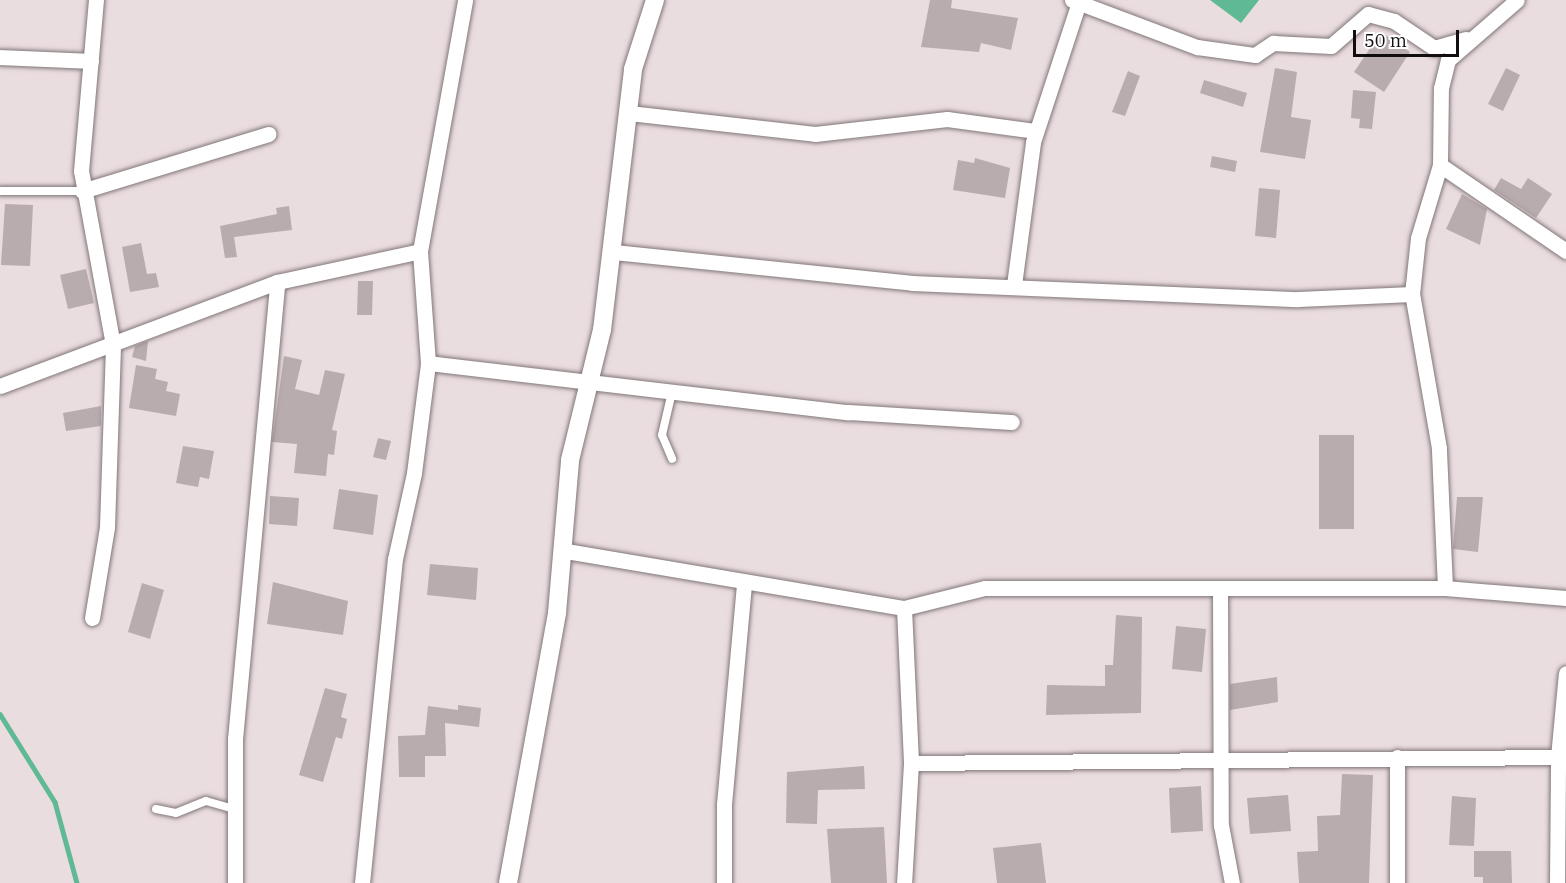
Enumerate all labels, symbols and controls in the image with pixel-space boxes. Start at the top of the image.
scale bar [1356,18,1462,56]
text: 50 m [1364,29,1407,52]

